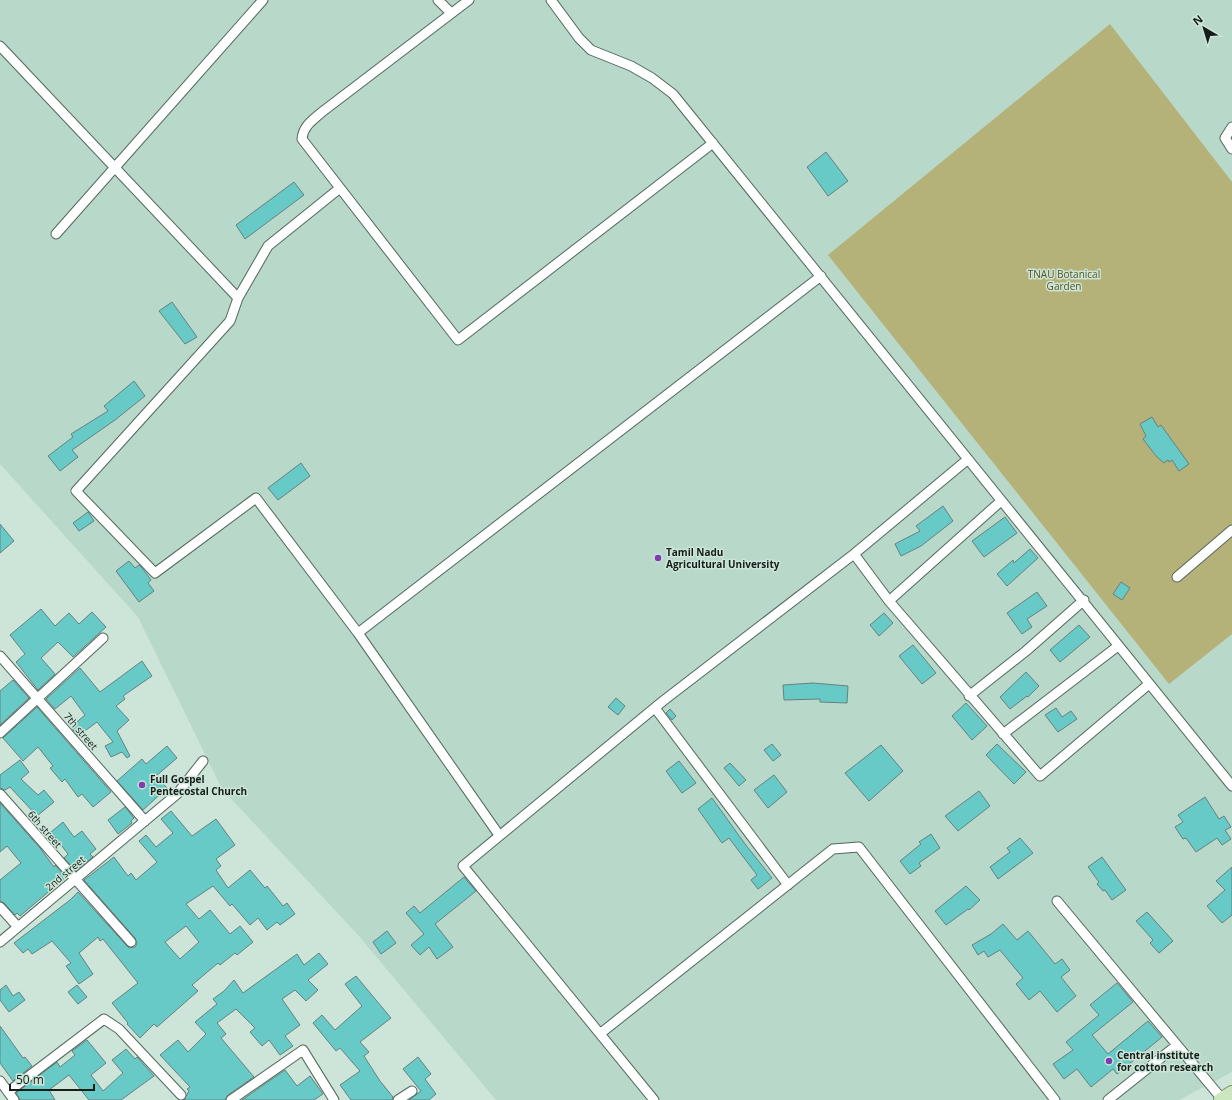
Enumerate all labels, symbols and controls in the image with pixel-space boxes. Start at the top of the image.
north arrow [1184,8,1224,48]
text: N [1189,11,1206,28]
park label: TNAU Botanical Garden [1028,267,1100,293]
place label: Tamil Nadu Agricultural University [666,545,780,571]
marker: Tamil Nadu Agricultural University [653,553,663,563]
street label: 7th street [61,709,101,753]
place label: Full Gospel Pentecostal Church [150,772,247,798]
marker: Full Gospel Pentecostal Church [137,780,147,790]
street label: 6th street [25,807,65,851]
street label: 2nd street [42,852,88,894]
place label: Central institute for cotton research [1117,1048,1213,1074]
marker: Central institute for cotton research [1104,1056,1114,1066]
scale bar [10,1066,94,1092]
text: 50 m [16,1071,44,1088]

